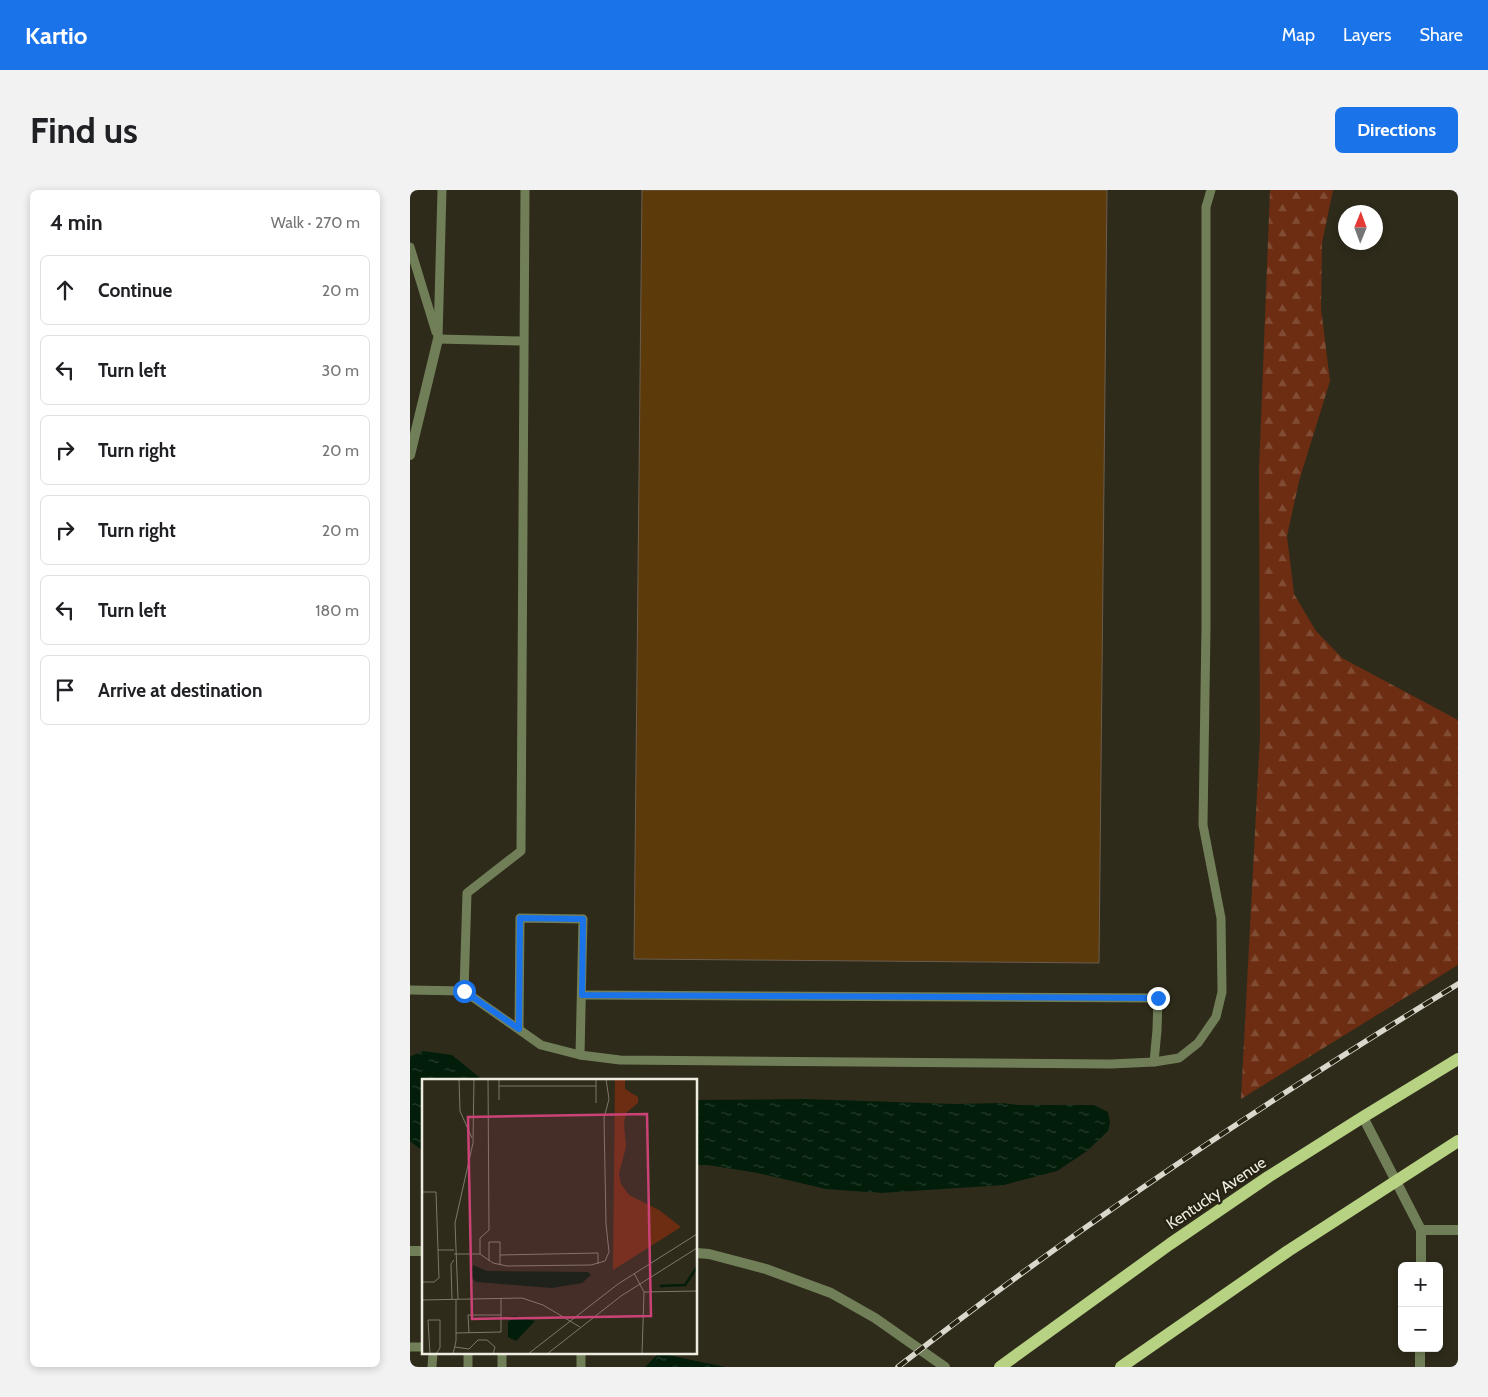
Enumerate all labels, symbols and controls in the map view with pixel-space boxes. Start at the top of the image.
text: Kartio [25,21,88,50]
text: Map [1282,24,1315,46]
text: Layers [1343,24,1392,46]
text: Share [1420,24,1463,46]
button: Directions [1335,107,1458,153]
text: Find us [30,109,138,152]
north arrow [1338,205,1383,250]
text: 4 min [50,210,103,235]
text: Walk · 270 m [271,213,360,232]
icon: ahead [51,276,79,304]
text: Continue [98,279,172,302]
text: 20 m [322,281,359,300]
icon: left [51,356,79,384]
text: Turn left [98,359,166,382]
text: 30 m [322,361,359,380]
icon: right [51,436,79,464]
text: Turn right [98,439,176,462]
text: 20 m [322,441,359,460]
icon: right [51,516,79,544]
text: Turn right [98,519,176,542]
text: 20 m [322,521,359,540]
icon: left [51,596,79,624]
text: Turn left [98,599,166,622]
text: 180 m [315,601,359,620]
icon: arrive [51,676,79,704]
text: Arrive at destination [98,679,262,702]
route start [453,980,476,1003]
route end [1147,987,1170,1010]
inset map [422,1079,698,1354]
street label: Kentucky Avenue [1163,1153,1269,1233]
map controls [1398,1262,1443,1352]
button: + [1398,1262,1443,1307]
button: − [1398,1307,1443,1352]

